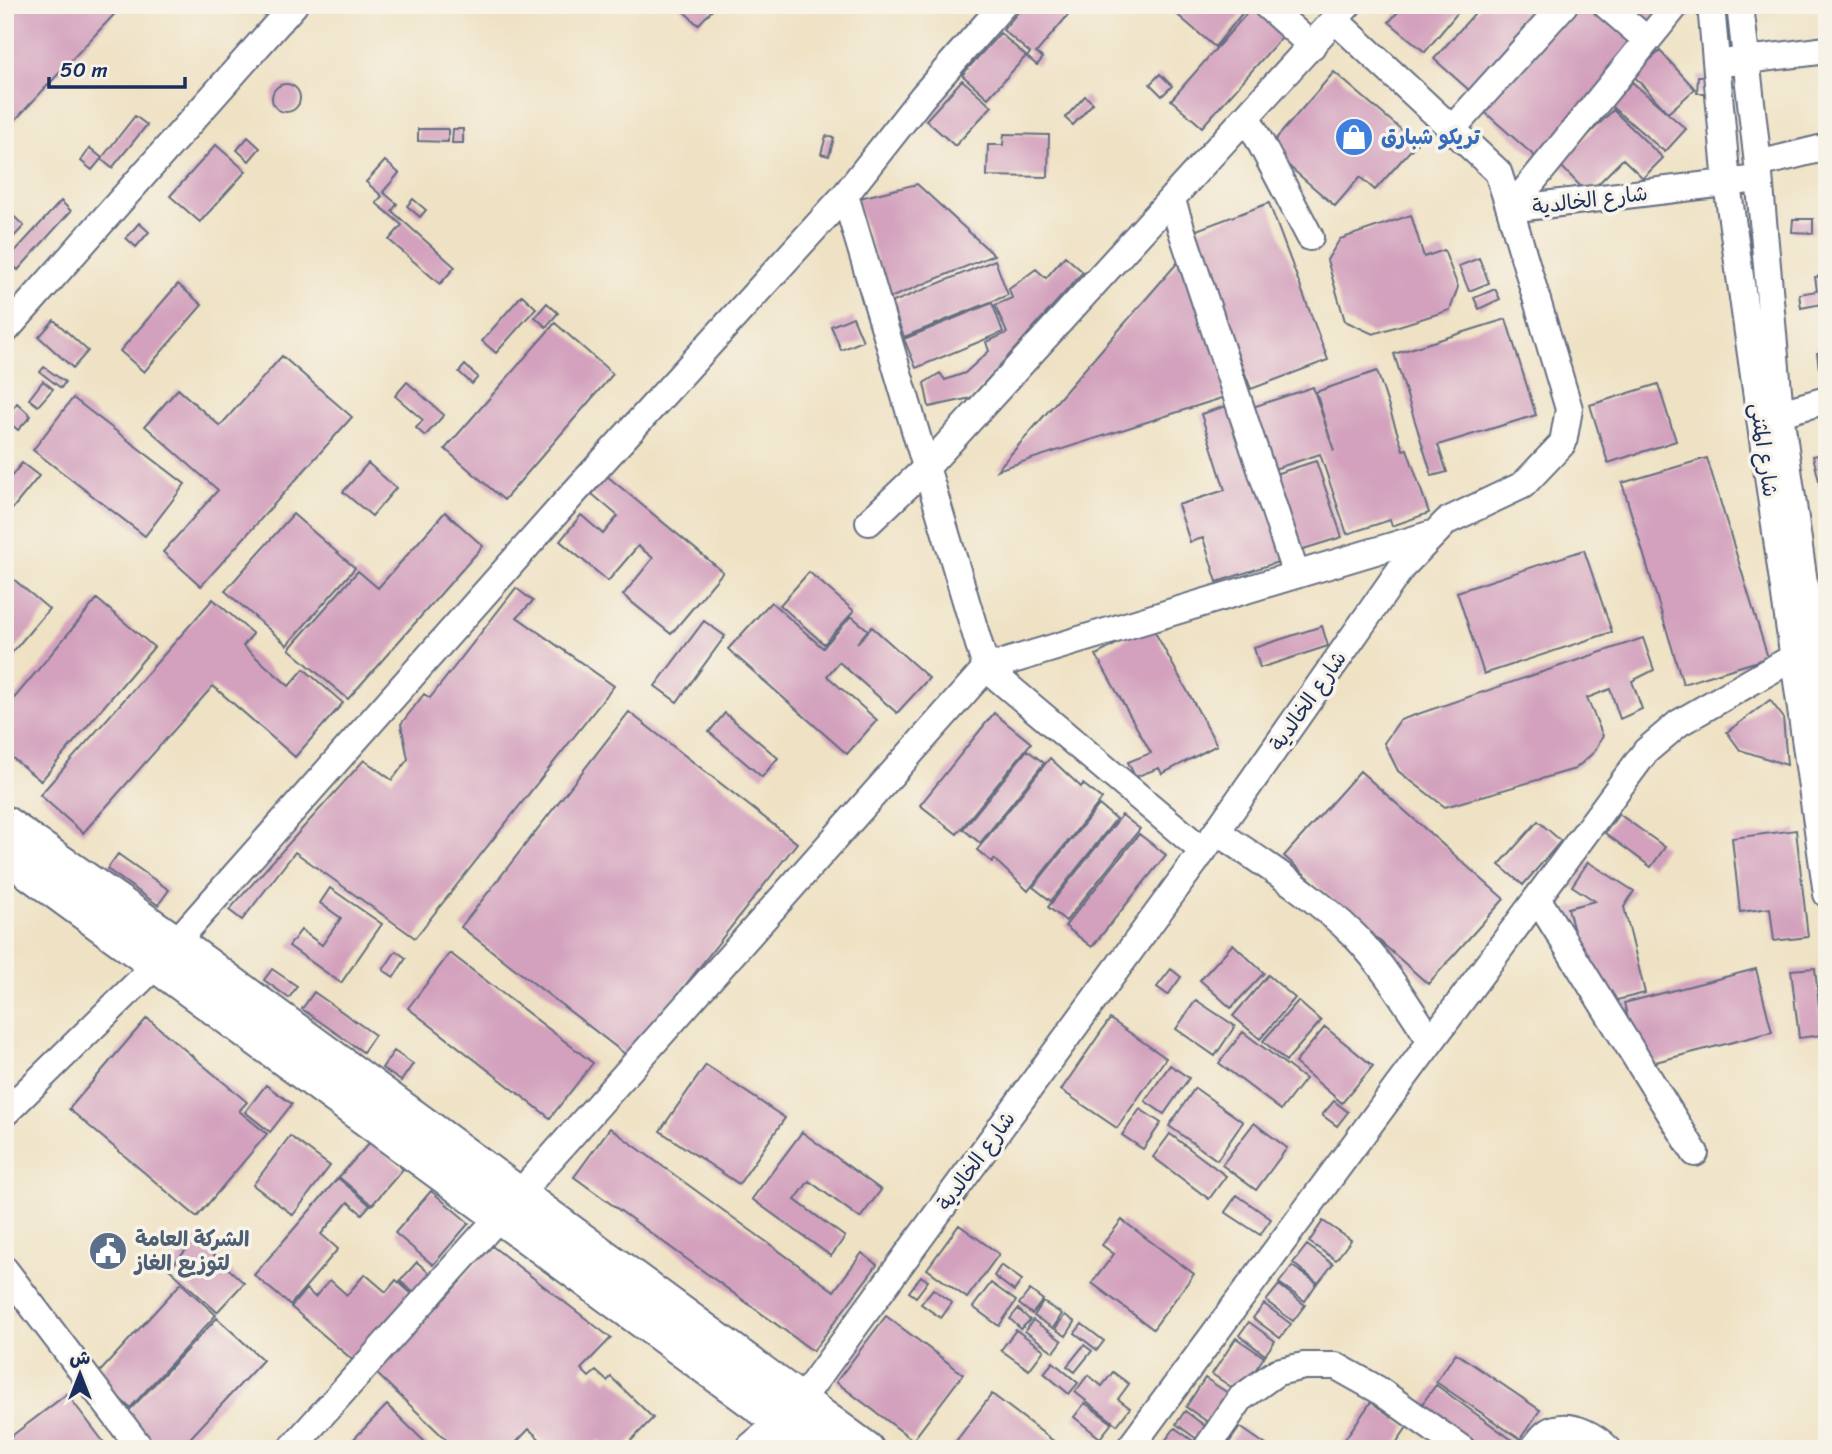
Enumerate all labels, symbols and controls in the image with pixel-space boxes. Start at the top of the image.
scale bar [49,46,186,90]
text: 50 m [60,51,108,89]
shop icon: تريكو شبارق [1333,116,1375,158]
place label: تريكو شبارق [1381,118,1481,156]
street label: شارع الخالدية [1530,174,1650,226]
street label: شارع المثنى [1739,400,1789,500]
street label: شارع الخالدية [1259,643,1357,759]
street label: شارع الخالدية [927,1103,1025,1219]
place label: الشركة العامة لتوزيع الغاز [133,1220,249,1282]
public building icon: الشركة العامة لتوزيع الغاز [87,1230,129,1272]
north arrow [46,1338,116,1408]
text: ش [70,1341,91,1374]

